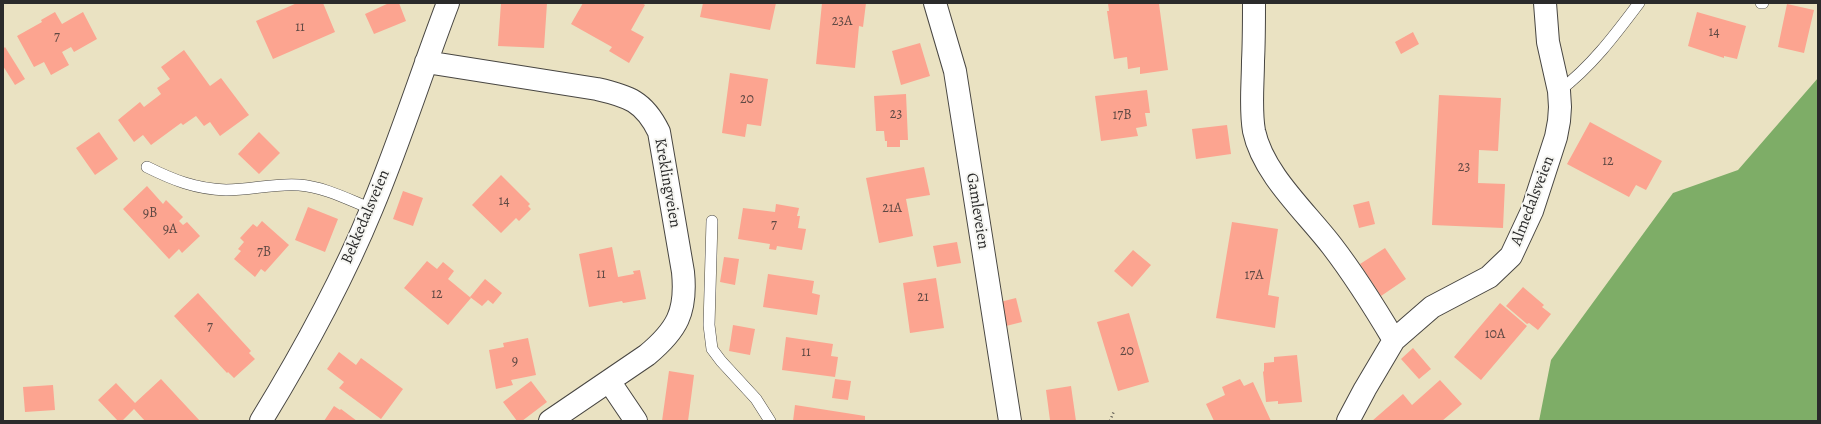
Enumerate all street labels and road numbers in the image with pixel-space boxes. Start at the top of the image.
street label: Kreklingveien [650,137,684,229]
street label: Almedalsveien [1507,154,1559,248]
street label: Bekkedalsveien [338,167,394,267]
street label: Gamleveien [962,172,992,250]

